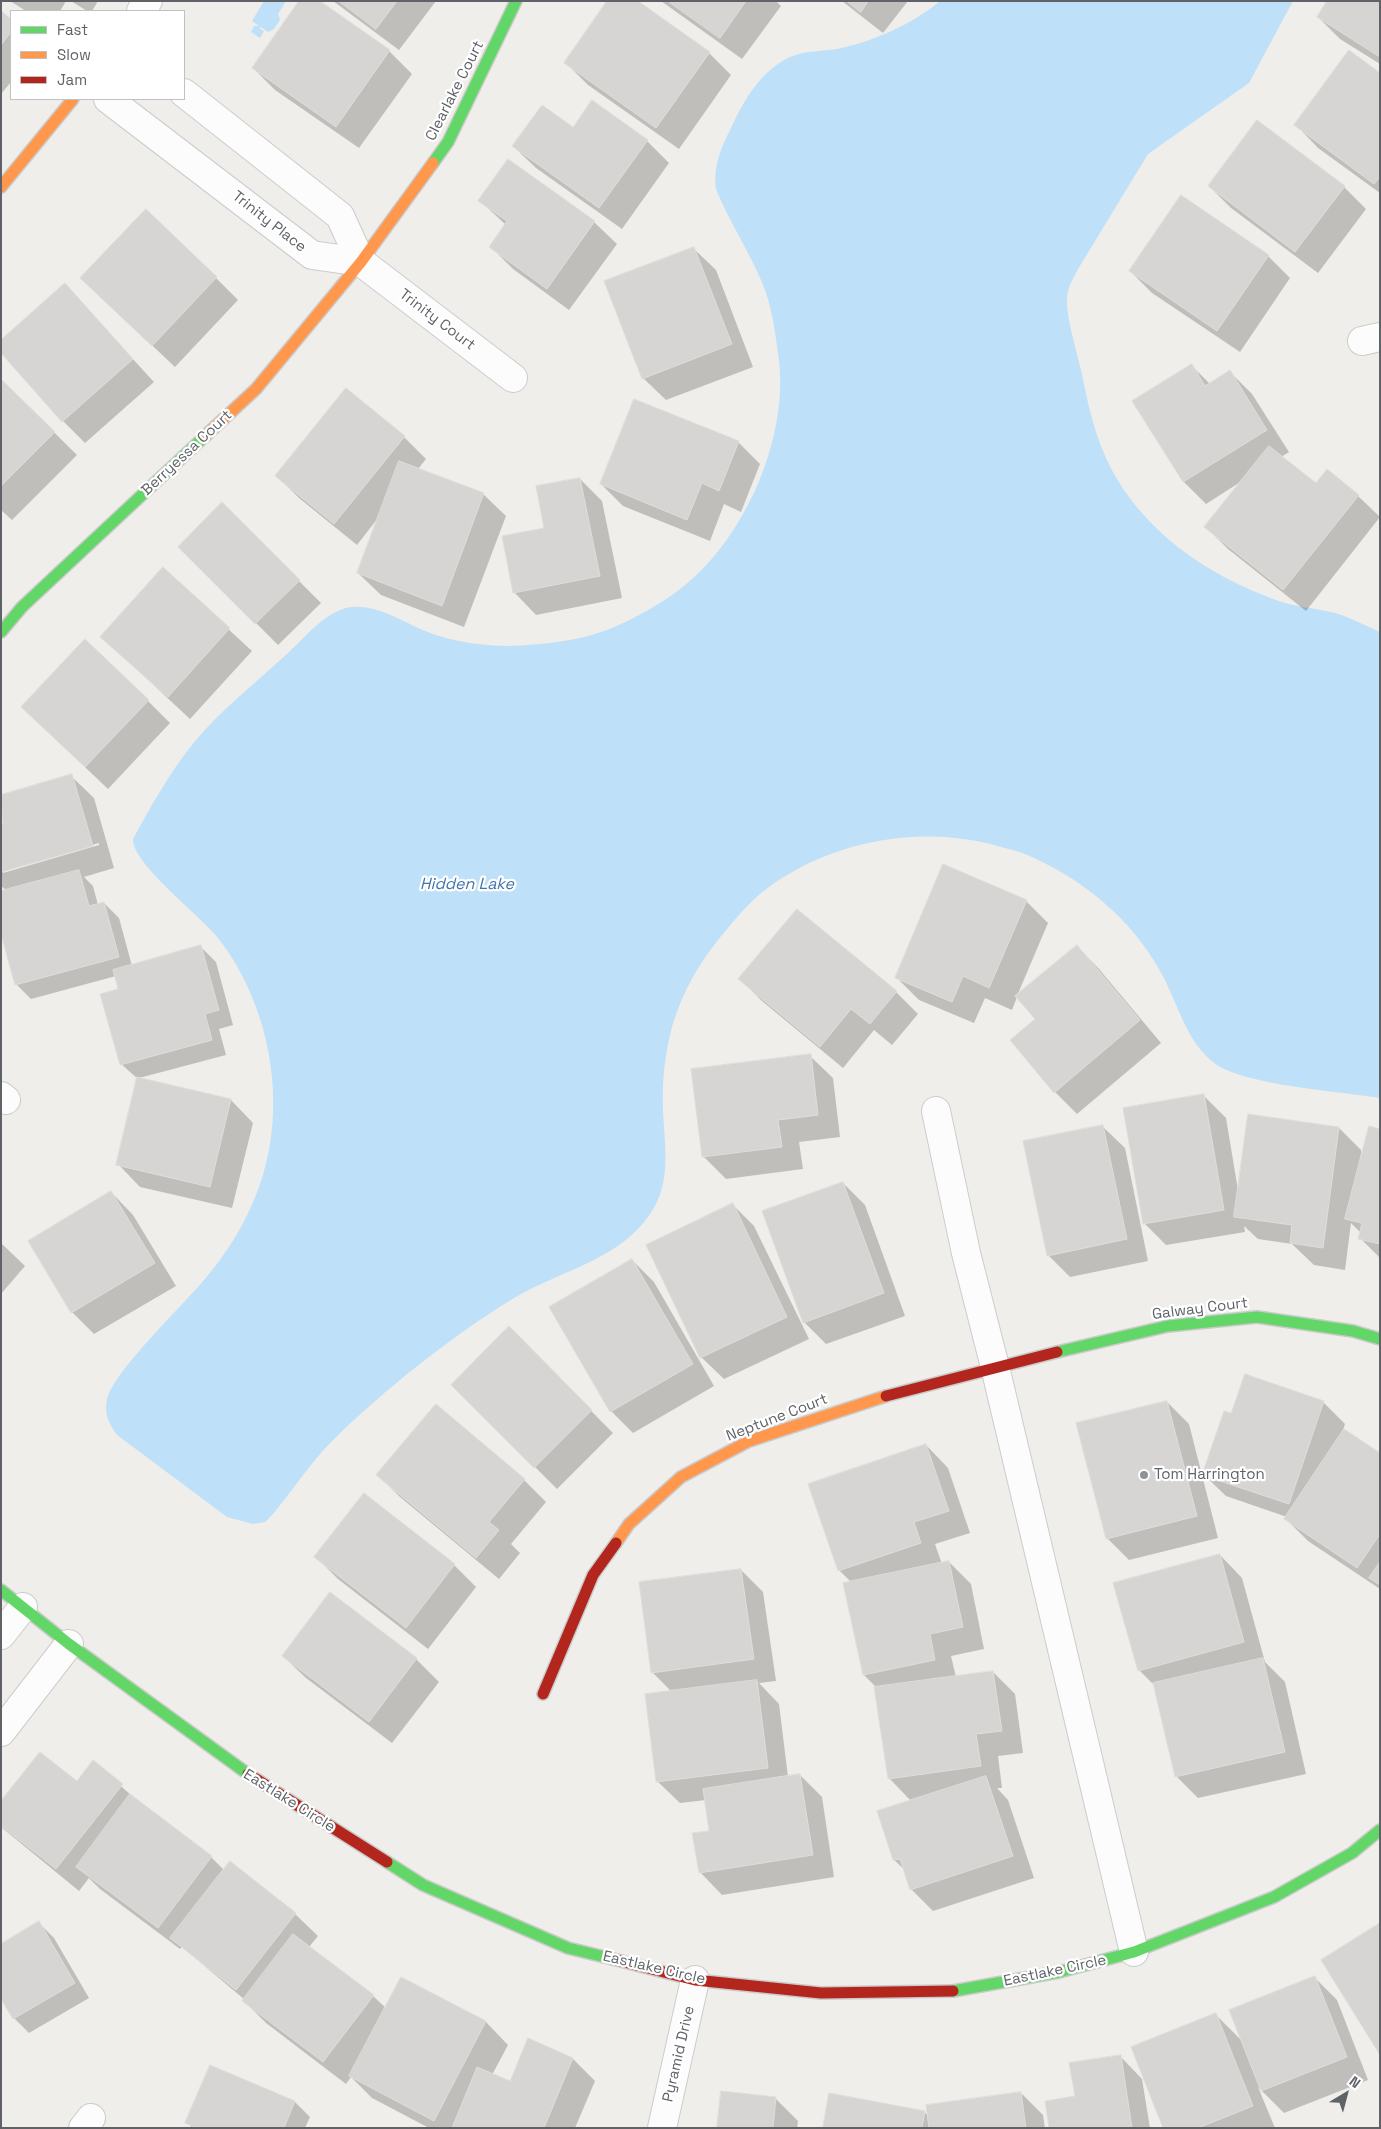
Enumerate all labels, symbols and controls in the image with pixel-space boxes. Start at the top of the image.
legend [10,10,185,100]
text: Fast [57,20,88,39]
street label: Clearlake Court [422,38,488,144]
text: Slow [57,45,91,64]
text: Jam [57,70,87,89]
street label: Trinity Place [228,188,310,256]
street label: Trinity Court [395,286,479,354]
street label: Berryessa Court [138,407,236,499]
water label: Hidden Lake [420,875,514,895]
street label: Galway Court [1151,1294,1249,1324]
street label: Neptune Court [724,1390,830,1446]
place label: Tom Harrington [1154,1466,1265,1484]
marker: Tom Harrington [1138,1469,1150,1481]
street label: Eastlake Circle [240,1766,338,1836]
street label: Eastlake Circle [601,1947,707,1989]
street label: Eastlake Circle [1002,1951,1108,1991]
street label: Pyramid Drive [659,2004,699,2104]
north arrow [1321,2069,1371,2119]
text: N [1346,2072,1364,2092]

